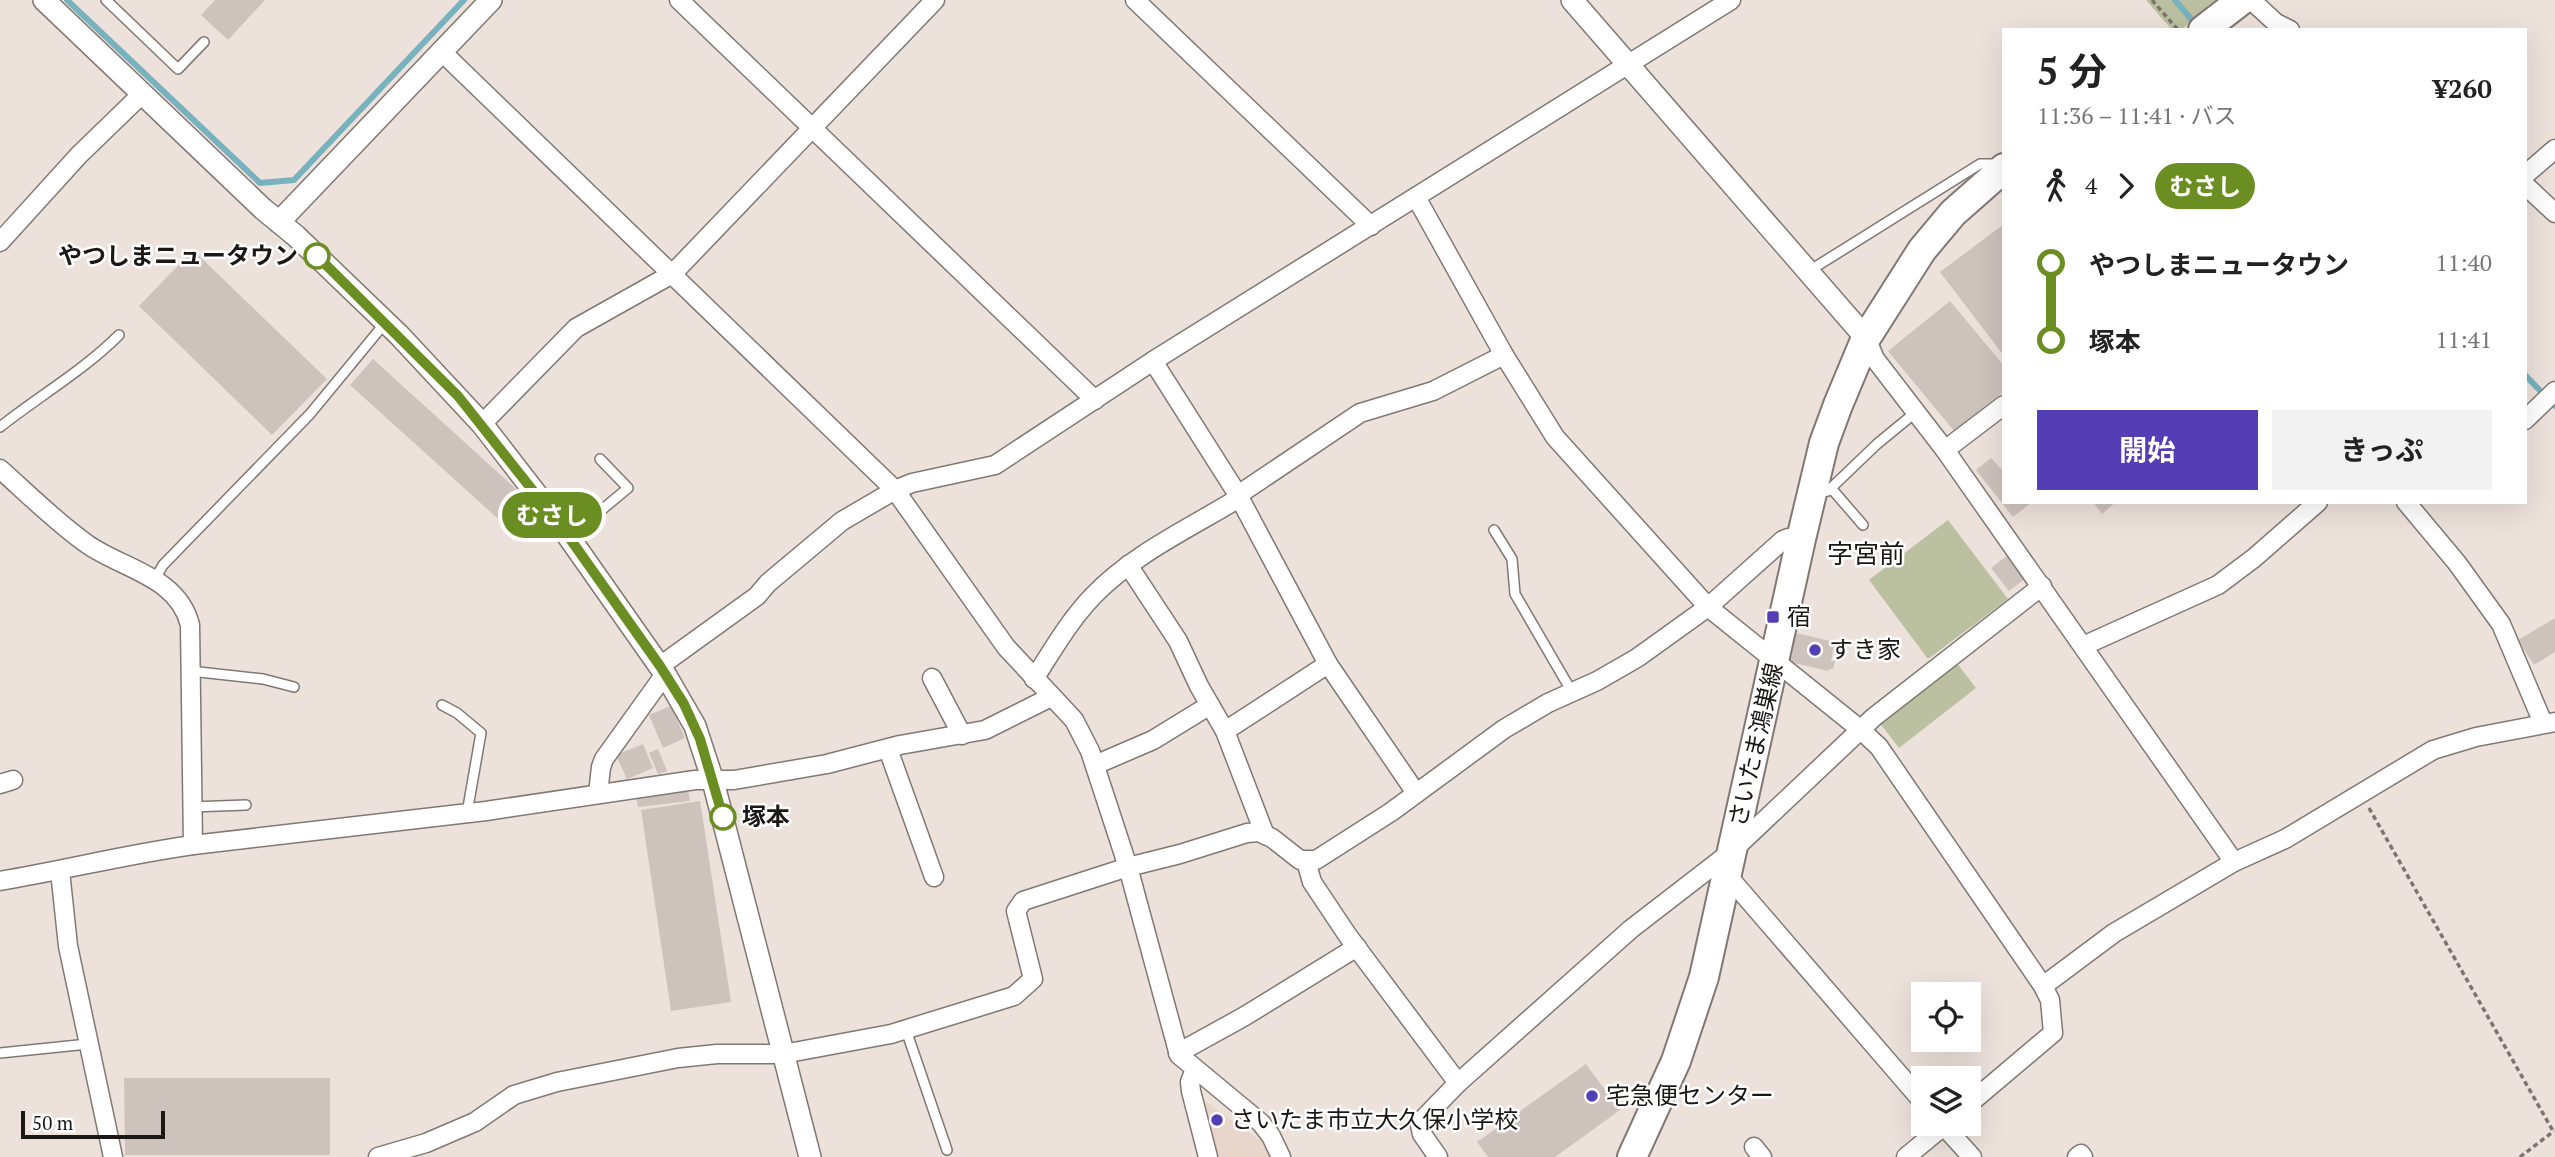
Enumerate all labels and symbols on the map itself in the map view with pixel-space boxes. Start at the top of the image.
place label: やつしまニュータウン [58,239,298,271]
marker: やつしまニュータウン [304,243,330,269]
line badge: むさし [512,492,592,538]
district label: 字宮前 [1827,536,1905,570]
place label: 宿 [1787,600,1811,632]
marker: 宿 [1765,609,1781,625]
place label: すき家 [1829,633,1901,665]
marker: すき家 [1807,642,1823,658]
street label: さいたま鴻巣線 [1721,660,1789,830]
place label: 塚本 [742,800,790,832]
marker: 塚本 [710,804,736,830]
place label: 宅急便センター [1606,1079,1774,1111]
marker: 宅急便センター [1584,1088,1600,1104]
place label: さいたま市立大久保小学校 [1231,1103,1518,1135]
scale bar [21,1108,164,1140]
marker: さいたま市立大久保小学校 [1209,1112,1225,1128]

